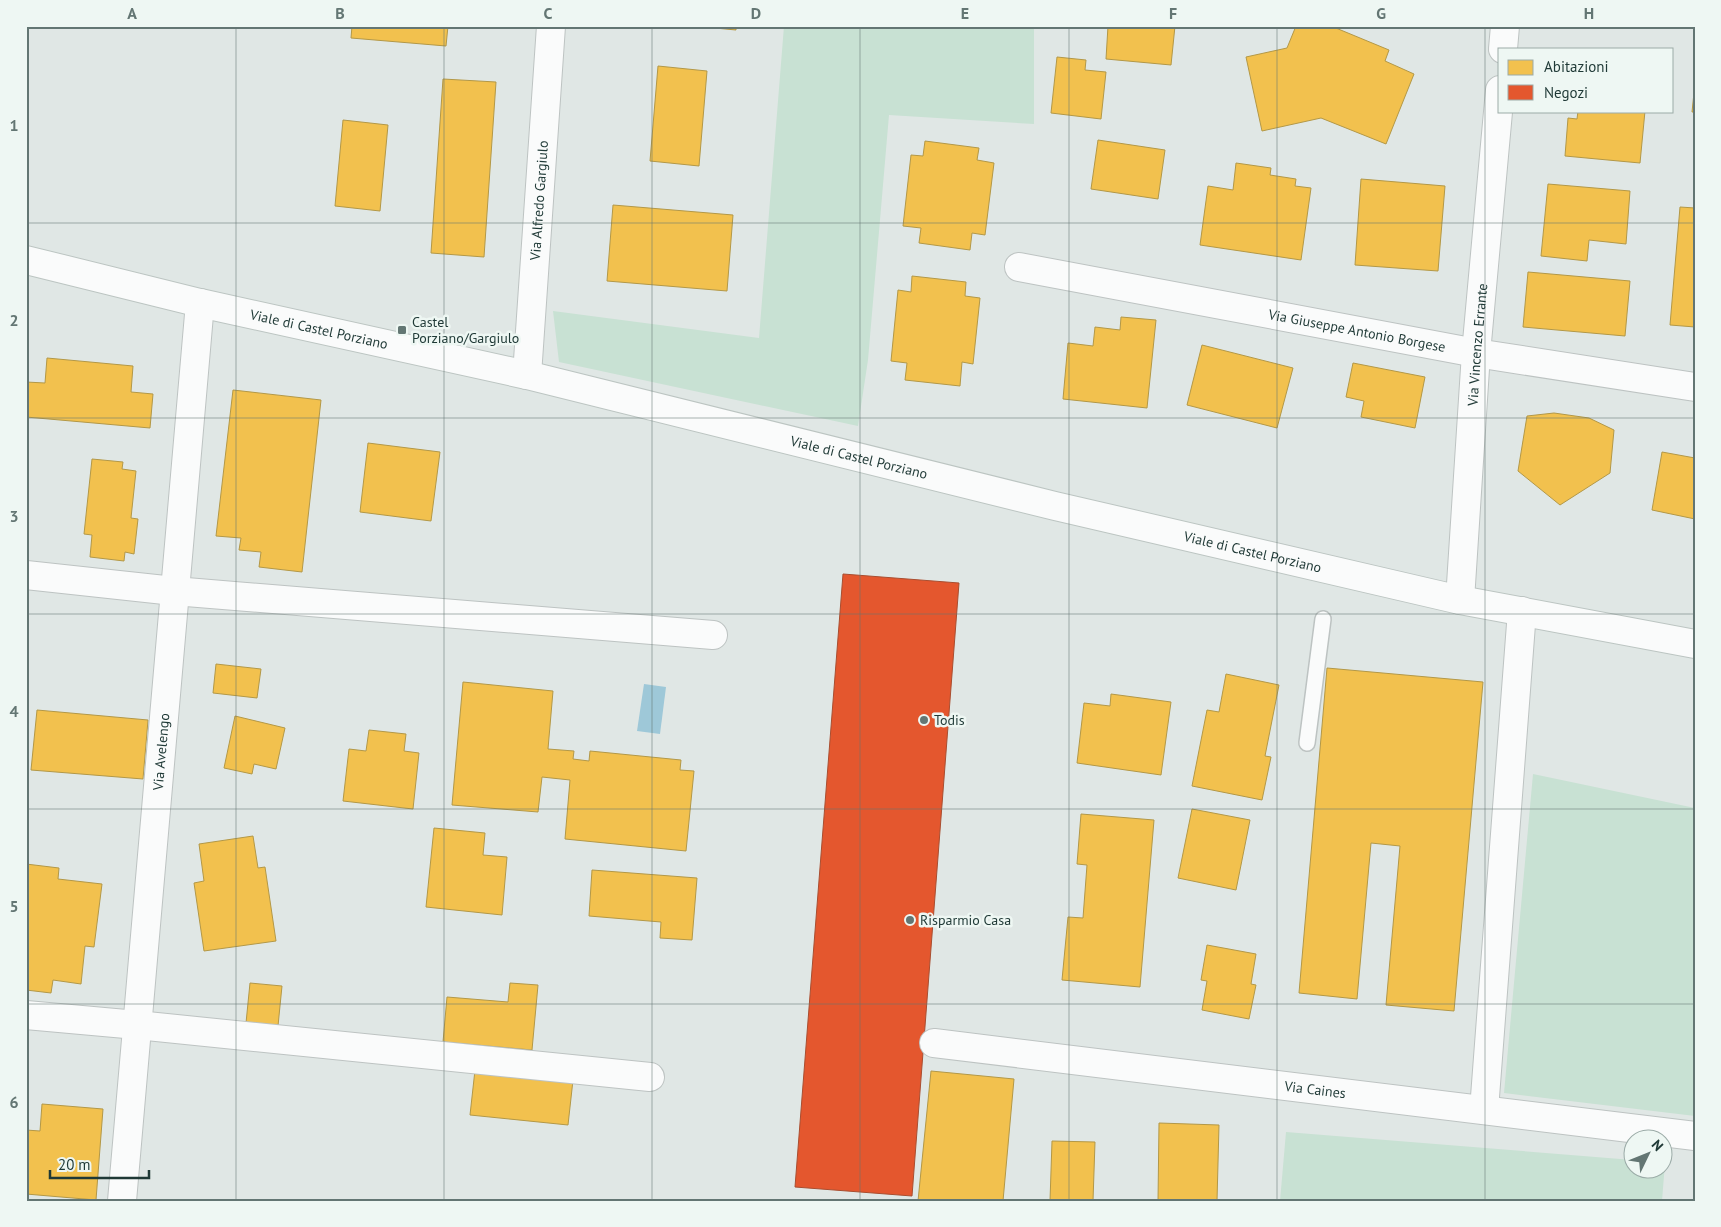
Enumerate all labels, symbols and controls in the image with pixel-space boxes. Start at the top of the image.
text: A [127,3,137,23]
text: B [335,3,345,23]
text: C [544,3,553,23]
text: D [751,3,761,23]
text: E [961,3,969,23]
text: F [1169,3,1177,23]
text: G [1376,3,1386,23]
text: H [1584,3,1594,23]
legend [1498,48,1674,112]
text: Abitazioni [1544,57,1608,76]
text: Negozi [1544,83,1588,102]
text: 1 [9,115,19,135]
street label: Via Alfredo Gargiulo [526,140,552,262]
street label: Via Vincenzo Errante [1464,283,1491,407]
street label: Viale di Castel Porziano [247,305,390,353]
street label: Via Giuseppe Antonio Borgese [1266,305,1447,356]
text: 2 [9,310,19,330]
place label: Castel Porziano/Gargiulo [412,313,519,347]
marker: Castel Porziano/Gargiulo [396,324,408,336]
street label: Viale di Castel Porziano [787,431,929,483]
text: 3 [9,506,19,526]
street label: Viale di Castel Porziano [1181,527,1323,577]
text: 4 [9,701,19,721]
place label: Todis [934,711,965,729]
street label: Via Avelengo [149,712,173,792]
marker: Todis [918,714,930,726]
text: 5 [9,896,19,916]
place label: Risparmio Casa [920,911,1011,929]
marker: Risparmio Casa [904,914,916,926]
street label: Via Caines [1283,1077,1347,1102]
text: 6 [9,1092,19,1112]
north arrow [1624,1130,1674,1180]
text: N [1648,1136,1667,1155]
scale bar [50,1147,149,1179]
text: 20 m [58,1155,91,1174]

